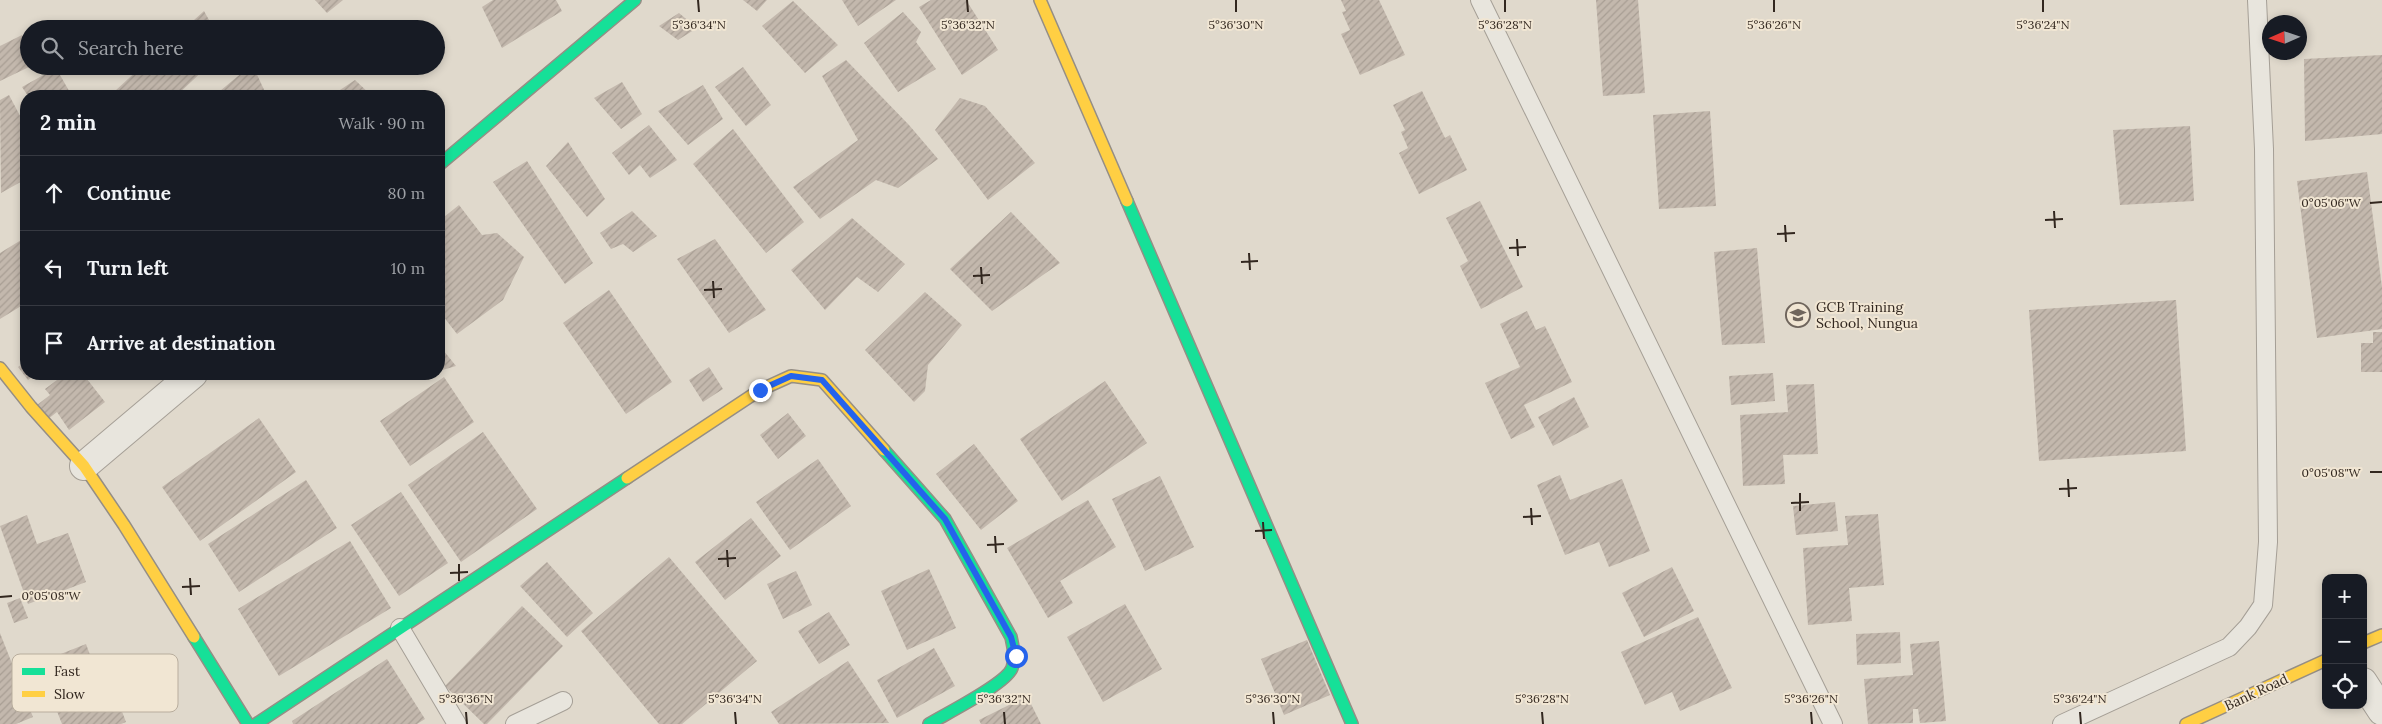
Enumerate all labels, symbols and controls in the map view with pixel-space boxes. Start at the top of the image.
north arrow [2262,15,2307,60]
text: 5°36'34"N [672,17,726,32]
text: 5°36'32"N [941,17,995,32]
text: 5°36'30"N [1209,17,1263,32]
text: 5°36'28"N [1478,17,1532,32]
text: 5°36'26"N [1747,17,1801,32]
text: 5°36'24"N [2016,17,2070,32]
search box [20,20,445,75]
icon: search [38,34,66,62]
text: Search here [78,36,184,60]
text: 2 min [40,109,96,136]
text: Walk · 90 m [338,113,425,133]
icon: ahead [40,179,68,207]
text: Continue [87,181,171,205]
text: 80 m [388,183,425,203]
text: 0°05'06"W [2301,195,2362,210]
icon: left [40,254,68,282]
text: Turn left [87,256,168,280]
text: 10 m [391,258,425,278]
place label: GCB Training School, Nungua [1816,298,1918,332]
school or university icon: GCB Training School, Nungua [1785,302,1811,328]
icon: arrive [40,329,68,357]
text: Arrive at destination [87,331,276,355]
route end [749,379,772,402]
text: 0°05'08"W [2301,465,2362,480]
map controls [2322,574,2367,709]
button: + [2322,574,2367,619]
text: 0°05'08"W [21,588,82,603]
button: − [2322,619,2367,664]
route start [1005,645,1028,668]
legend [12,654,178,712]
text: Fast [54,662,81,680]
button: locate [2322,664,2367,709]
street label: Bank Road [2221,669,2291,715]
text: Slow [54,685,86,703]
text: 5°36'36"N [439,691,493,706]
text: 5°36'34"N [708,691,762,706]
text: 5°36'32"N [977,691,1031,706]
text: 5°36'30"N [1246,691,1300,706]
text: 5°36'28"N [1515,691,1569,706]
text: 5°36'26"N [1784,691,1838,706]
text: 5°36'24"N [2053,691,2107,706]

